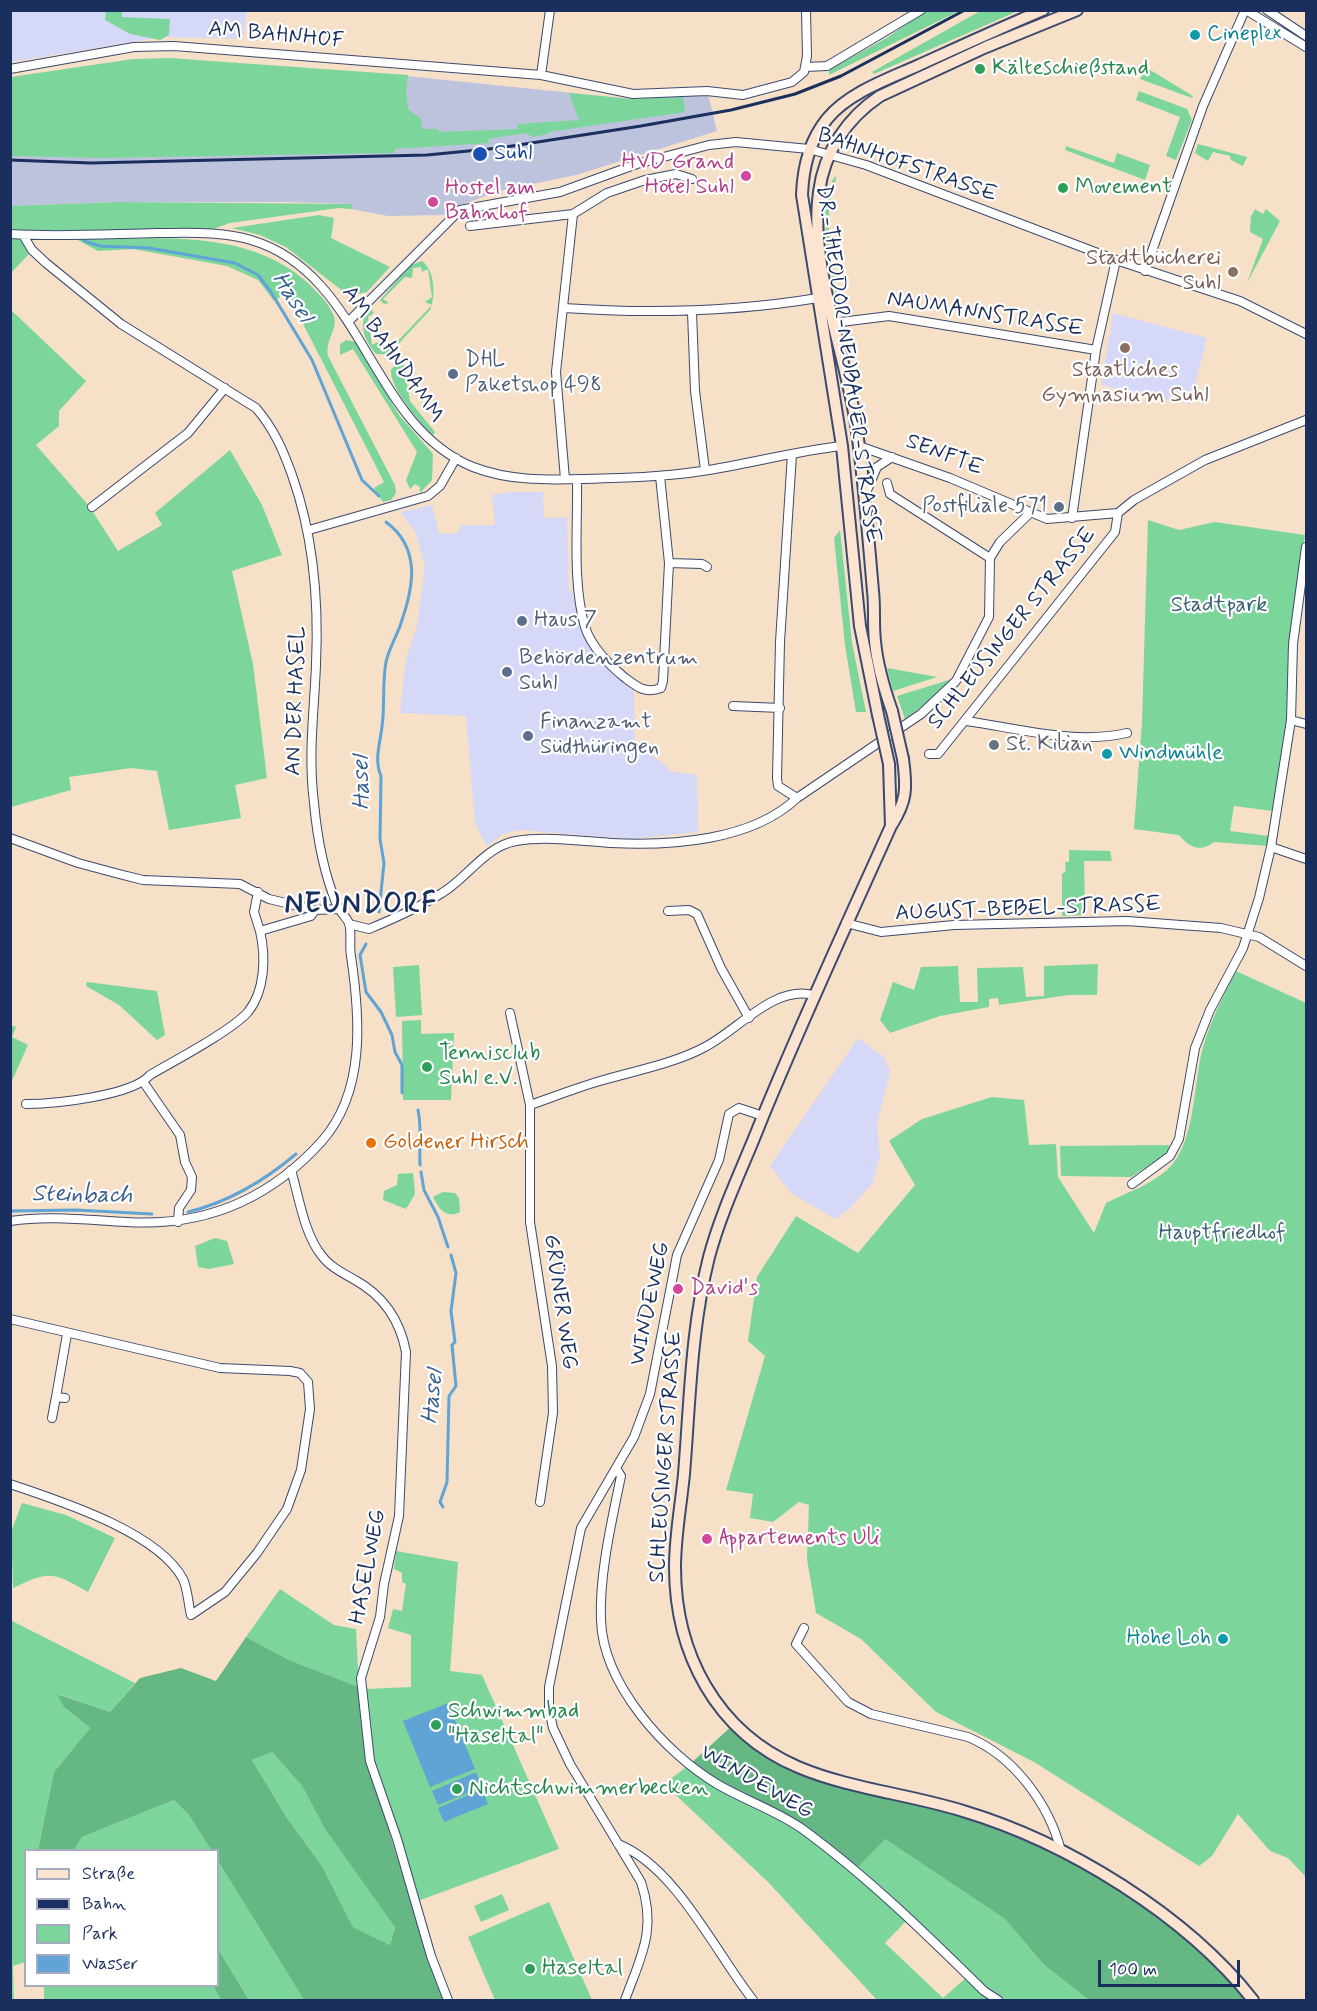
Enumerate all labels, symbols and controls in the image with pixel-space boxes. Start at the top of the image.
street label: AM BAHNHOF [207,17,345,55]
place label: Cineplex [1207,22,1282,48]
marker: Cineplex [1188,28,1202,42]
place label: Kälteschießstand [992,56,1149,82]
marker: Kälteschießstand [973,62,987,76]
street label: BAHNHOFSTRASSE [814,123,1000,209]
place label: Suhl [494,141,532,167]
marker: Suhl [471,145,489,163]
place label: HVD Grand Hotel Suhl [621,150,734,202]
marker: HVD Grand Hotel Suhl [739,169,753,183]
place label: Movement [1075,175,1172,201]
place label: Hostel am Bahnhof [445,176,535,228]
marker: Movement [1056,181,1070,195]
street label: DR.-THEODOR-NEUBAUER-STRASSE [809,183,885,545]
marker: Hostel am Bahnhof [426,195,440,209]
place label: Stadtbücherei Suhl [1086,246,1221,298]
marker: Stadtbücherei Suhl [1226,265,1240,279]
water label: Hasel [264,267,318,329]
street label: AM BAHNDAMM [335,281,449,429]
street label: NAUMANNSTRASSE [885,286,1085,344]
marker: Staatliches Gymnasium Suhl [1118,341,1132,355]
place label: DHL Paketshop 498 [465,348,602,400]
place label: Staatliches Gymnasium Suhl [1041,358,1209,410]
marker: DHL Paketshop 498 [446,367,460,381]
street label: SENFTE [902,429,986,483]
place label: Postfiliale 571 [922,494,1047,520]
marker: Postfiliale 571 [1052,500,1066,514]
street label: SCHLEUSINGER STRASSE [923,523,1103,735]
park label: Stadtpark [1171,593,1267,619]
place label: Haus 7 [534,608,597,634]
marker: Haus 7 [515,614,529,628]
street label: AN DER HASEL [281,626,313,776]
place label: Behördenzentrum Suhl [519,646,698,698]
marker: Behördenzentrum Suhl [500,665,514,679]
place label: Finanzamt Südthüringen [540,710,659,762]
marker: Finanzamt Südthüringen [521,729,535,743]
place label: St. Kilian [1006,732,1093,758]
marker: St. Kilian [987,738,1001,752]
place label: Windmühle [1119,741,1223,767]
marker: Windmühle [1100,747,1114,761]
water label: Hasel [348,756,378,810]
district label: NEUNDORF [284,889,438,923]
street label: AUGUST-BEBEL-STRASSE [895,892,1161,928]
place label: Tennisclub Suhl e.V. [439,1041,540,1092]
marker: Tennisclub Suhl e.V. [420,1060,434,1074]
place label: Goldener Hirsch [383,1130,529,1156]
marker: Goldener Hirsch [364,1136,378,1150]
water label: Steinbach [31,1181,133,1211]
park label: Hauptfriedhof [1158,1221,1286,1247]
street label: GRÜNER WEG [536,1233,582,1371]
street label: WINDEWEG [625,1240,677,1368]
place label: David's [690,1276,758,1302]
marker: David's [671,1282,685,1296]
street label: SCHLEUSINGER STRASSE [645,1330,689,1584]
water label: Hasel [417,1368,451,1426]
street label: HASELWEG [345,1507,393,1627]
place label: Appartements Uli [719,1526,880,1552]
marker: Appartements Uli [700,1532,714,1546]
place label: Hohe Loh [1126,1626,1211,1652]
marker: Hohe Loh [1216,1632,1230,1646]
place label: Schwimmbad "Haseltal" [448,1699,579,1750]
marker: Schwimmbad "Haseltal" [429,1718,443,1732]
street label: WINDEWEG [695,1740,817,1826]
place label: Nichtschwimmerbecken [469,1776,709,1802]
marker: Nichtschwimmerbecken [450,1782,464,1796]
legend [24,1849,219,1987]
text: Straße [82,1862,135,1886]
text: Bahn [82,1892,126,1916]
text: Park [82,1922,118,1946]
scale bar [1101,1948,1244,1986]
text: Wasser [82,1952,138,1976]
place label: Haseltal [542,1956,623,1982]
text: 100 m [1109,1958,1157,1982]
marker: Haseltal [523,1962,537,1976]

